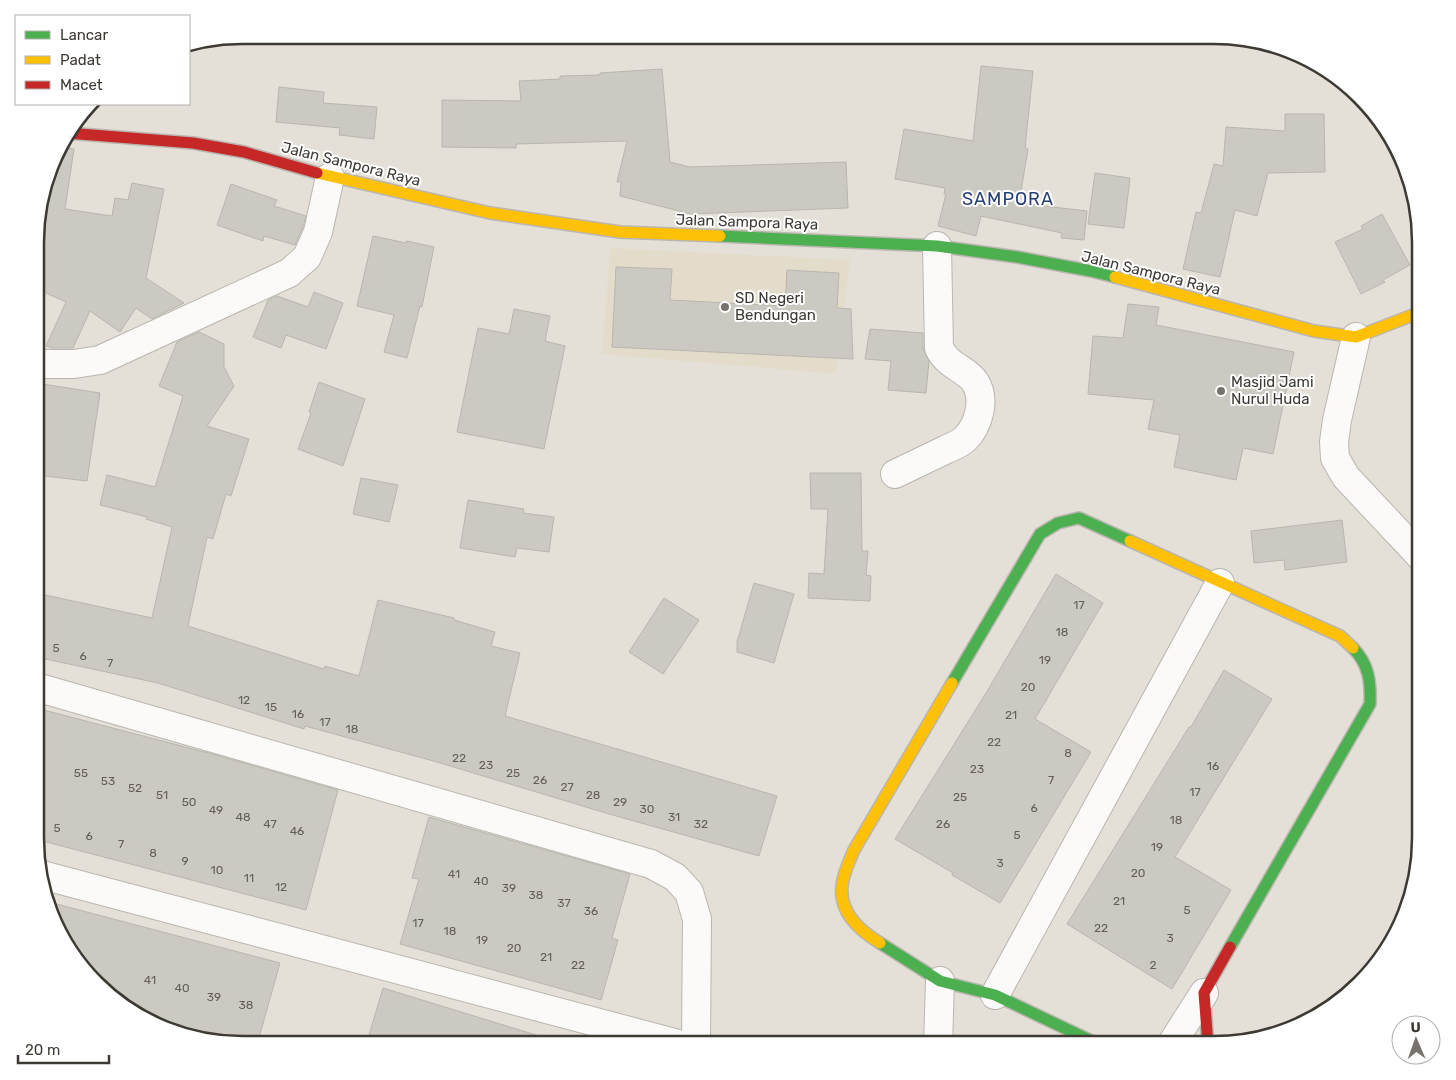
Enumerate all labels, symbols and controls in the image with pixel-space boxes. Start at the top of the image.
legend [15,15,190,105]
text: Lancar [60,26,108,44]
text: Padat [60,51,101,69]
text: Macet [60,76,103,94]
street label: Jalan Sampora Raya [280,138,422,190]
district label: SAMPORA [962,188,1054,210]
street label: Jalan Sampora Raya [675,211,819,233]
street label: Jalan Sampora Raya [1080,247,1222,299]
place label: SD Negeri Bendungan [735,289,816,324]
marker: SD Negeri Bendungan [719,301,731,313]
place label: Masjid Jami Nurul Huda [1231,373,1314,408]
marker: Masjid Jami Nurul Huda [1215,385,1227,397]
house number: 17 [1073,598,1085,612]
house number: 18 [1056,625,1068,639]
house number: 5 [52,641,60,655]
house number: 6 [79,649,87,663]
house number: 19 [1039,653,1051,667]
house number: 7 [107,656,113,670]
house number: 20 [1021,680,1035,694]
house number: 12 [238,693,250,707]
house number: 15 [265,700,277,714]
house number: 16 [292,707,304,721]
house number: 21 [1005,708,1017,722]
house number: 17 [319,715,331,729]
house number: 18 [346,722,358,736]
house number: 22 [987,735,1001,749]
house number: 8 [1064,746,1072,760]
house number: 22 [452,751,466,765]
house number: 23 [479,758,493,772]
house number: 16 [1207,759,1219,773]
house number: 23 [970,762,984,776]
house number: 55 [74,766,88,780]
house number: 25 [506,766,520,780]
house number: 26 [533,773,547,787]
house number: 7 [1048,773,1054,787]
house number: 53 [101,774,115,788]
house number: 27 [560,780,574,794]
house number: 52 [128,781,142,795]
house number: 17 [1189,785,1201,799]
house number: 51 [156,788,168,802]
house number: 28 [586,788,600,802]
house number: 25 [953,790,967,804]
house number: 50 [182,795,196,809]
house number: 29 [613,795,627,809]
house number: 6 [1030,801,1038,815]
house number: 30 [640,802,654,816]
house number: 49 [209,803,223,817]
house number: 48 [235,810,251,824]
house number: 31 [668,810,680,824]
house number: 18 [1170,813,1182,827]
house number: 47 [263,817,277,831]
house number: 32 [694,817,708,831]
house number: 26 [936,817,950,831]
house number: 5 [53,821,61,835]
house number: 46 [290,824,304,838]
house number: 5 [1013,828,1021,842]
house number: 6 [85,829,93,843]
house number: 7 [118,837,124,851]
house number: 19 [1151,840,1163,854]
house number: 8 [149,846,157,860]
house number: 9 [181,854,189,868]
house number: 3 [996,856,1004,870]
house number: 10 [211,863,223,877]
house number: 20 [1131,866,1145,880]
house number: 41 [448,867,460,881]
house number: 11 [244,871,254,885]
house number: 40 [473,874,489,888]
house number: 12 [275,880,287,894]
house number: 39 [502,881,516,895]
house number: 38 [529,888,543,902]
house number: 21 [1113,894,1125,908]
house number: 37 [557,896,571,910]
house number: 5 [1183,903,1191,917]
house number: 36 [584,904,598,918]
house number: 17 [412,916,424,930]
house number: 22 [1094,921,1108,935]
house number: 18 [444,924,456,938]
house number: 3 [1166,931,1174,945]
house number: 19 [476,933,488,947]
house number: 20 [507,941,521,955]
house number: 21 [540,950,552,964]
house number: 22 [571,958,585,972]
house number: 2 [1149,958,1157,972]
house number: 41 [144,973,156,987]
house number: 40 [174,981,190,995]
house number: 39 [207,990,221,1004]
house number: 38 [239,998,253,1012]
north arrow [1391,1015,1441,1065]
text: U [1410,1019,1421,1036]
scale bar [18,1032,109,1064]
text: 20 m [25,1041,60,1059]

